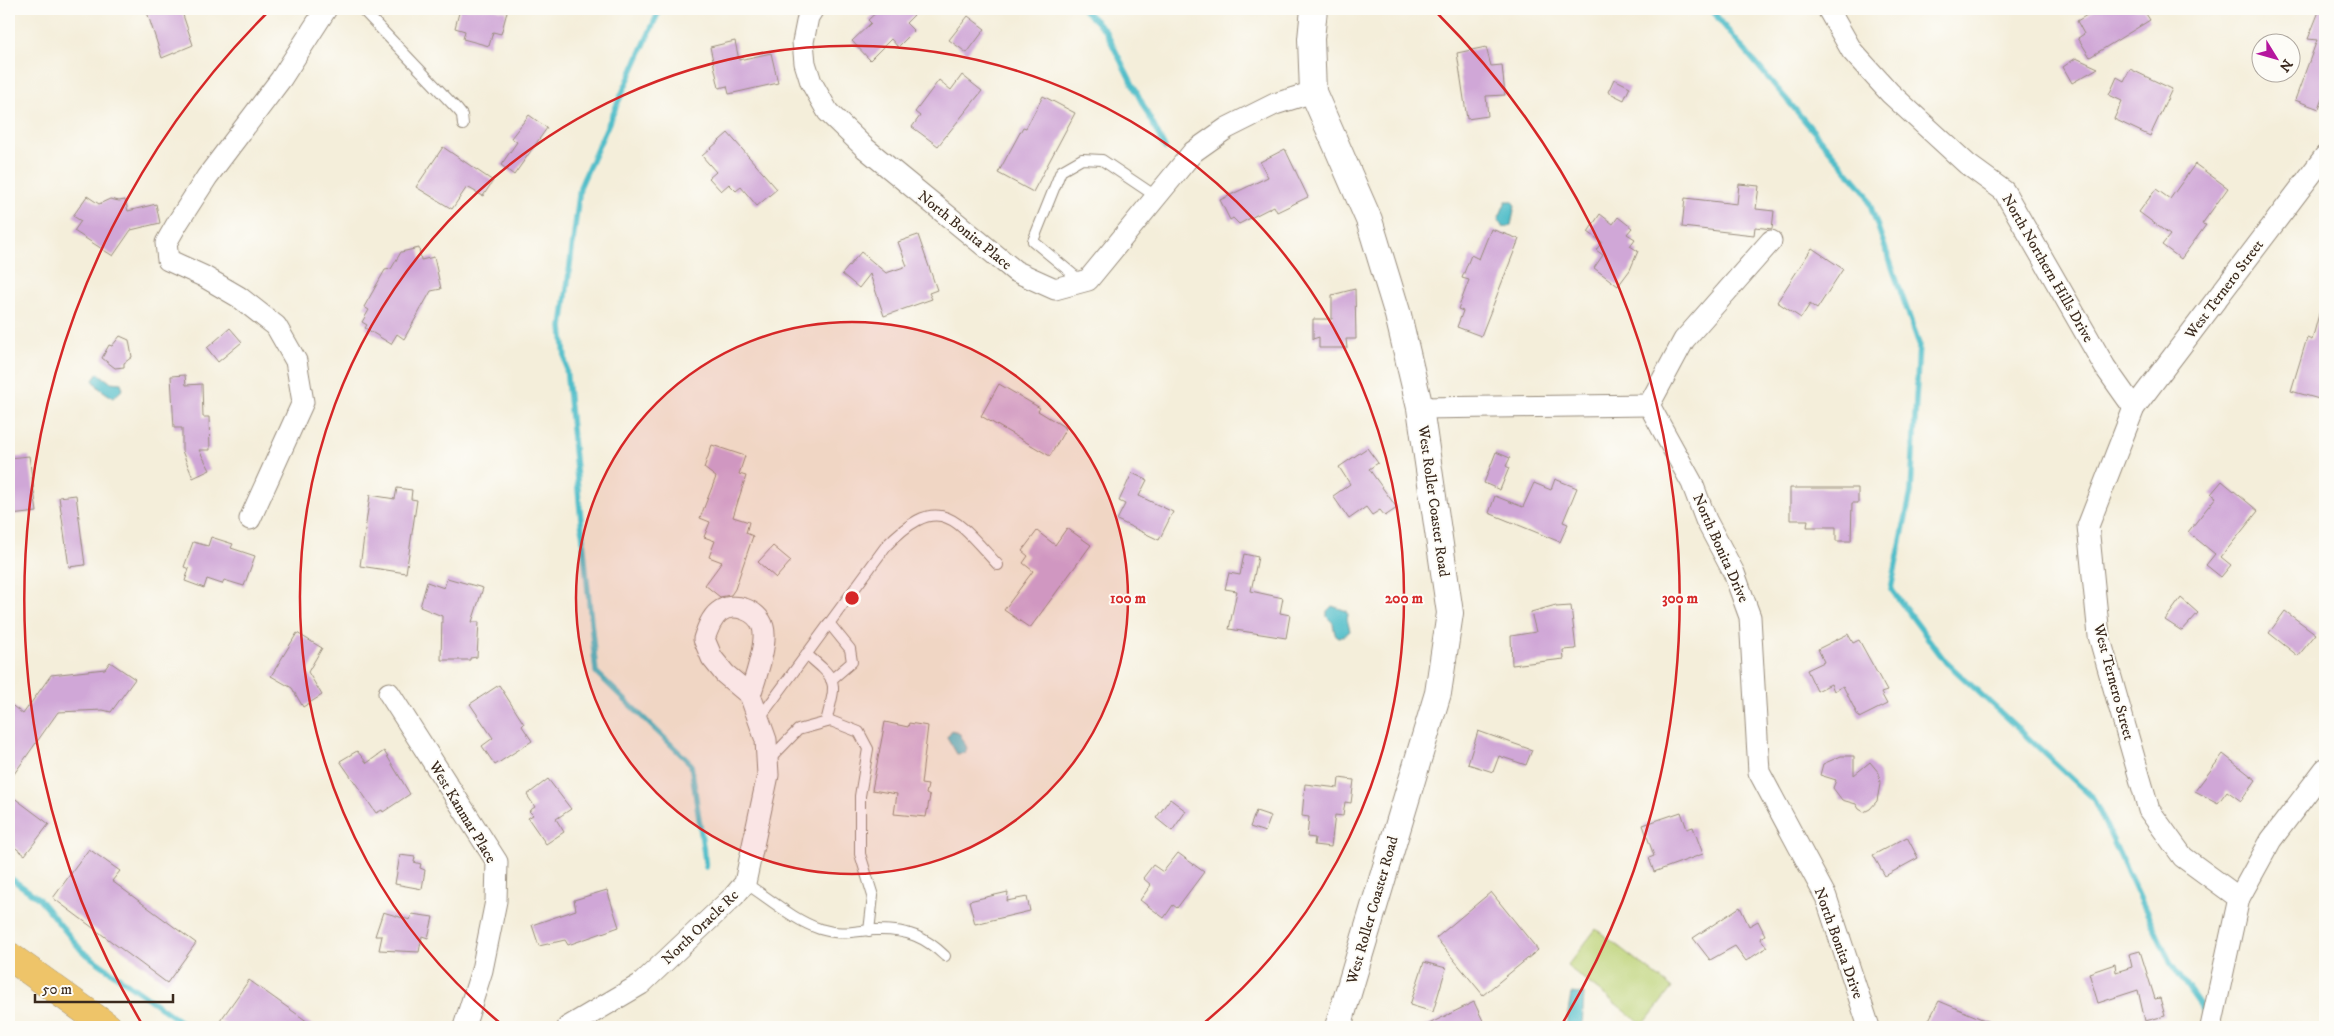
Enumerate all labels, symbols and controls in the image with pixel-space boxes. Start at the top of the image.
north arrow [2252,32,2302,82]
text: N [2275,55,2296,76]
street label: North Bonita Place [914,187,1016,274]
street label: North Northern Hills Drive [1997,191,2098,346]
street label: West Ternero Street [2180,236,2268,344]
street label: West Roller Coaster Road [1413,423,1454,579]
street label: North Bonita Drive [1688,491,1753,605]
centre of rings [843,589,861,607]
text: 100 m [1110,589,1147,608]
text: 200 m [1385,589,1424,608]
text: 300 m [1662,589,1699,608]
street label: West Ternero Street [2089,621,2138,742]
street label: West Kanmar Place [424,757,500,867]
street label: West Roller Coaster Road [1342,834,1403,987]
street label: North Oracle Rc [658,885,743,969]
street label: North Bonita Drive [1810,885,1867,1001]
scale bar [35,971,172,1003]
text: 50 m [42,980,72,999]

